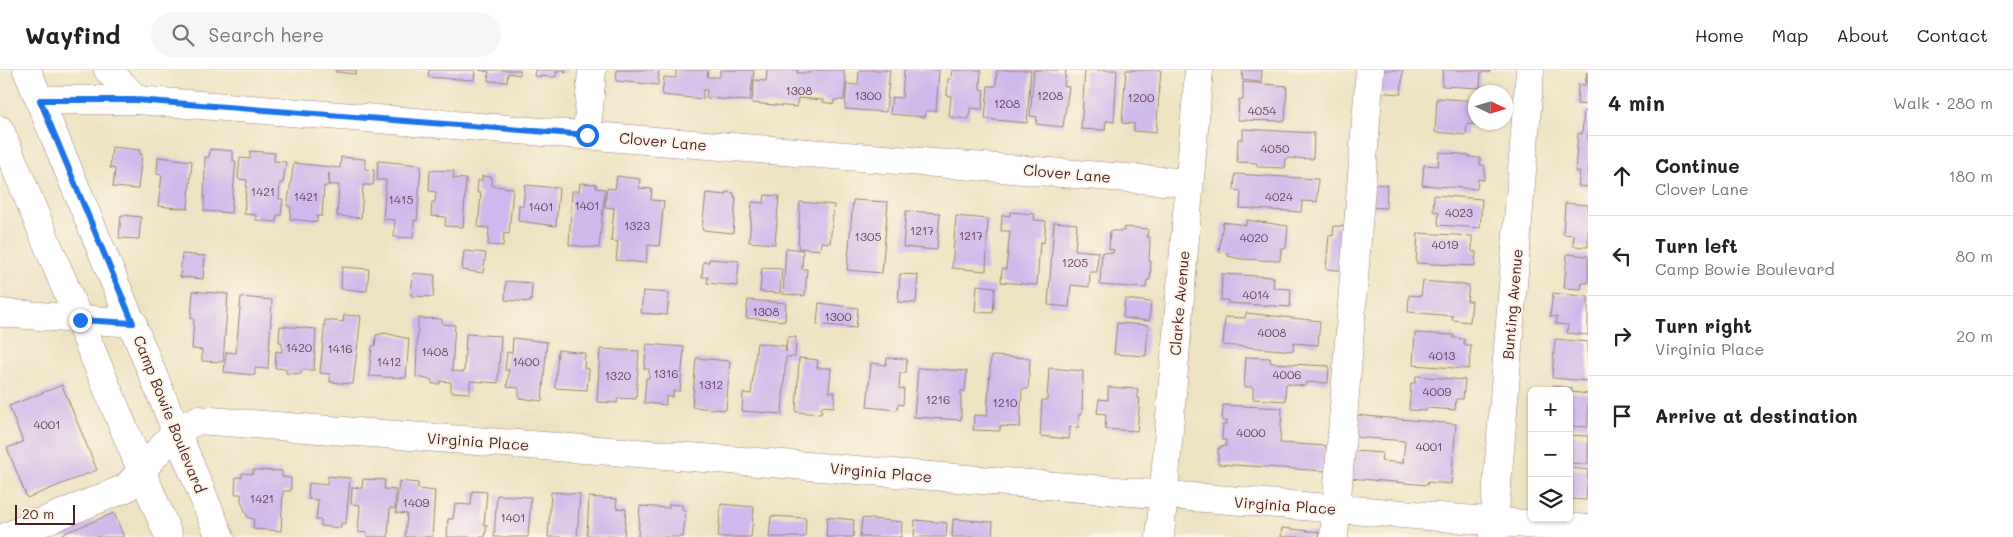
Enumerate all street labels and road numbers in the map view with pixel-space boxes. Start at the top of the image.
street label: Clover Lane [618,127,708,155]
street label: Clover Lane [1022,159,1112,187]
street label: Bunting Avenue [1497,248,1527,360]
street label: Clarke Avenue [1164,250,1194,356]
street label: Camp Bowie Boulevard [129,332,211,496]
street label: Virginia Place [426,427,530,455]
street label: Virginia Place [829,458,933,486]
street label: Virginia Place [1233,491,1337,519]

